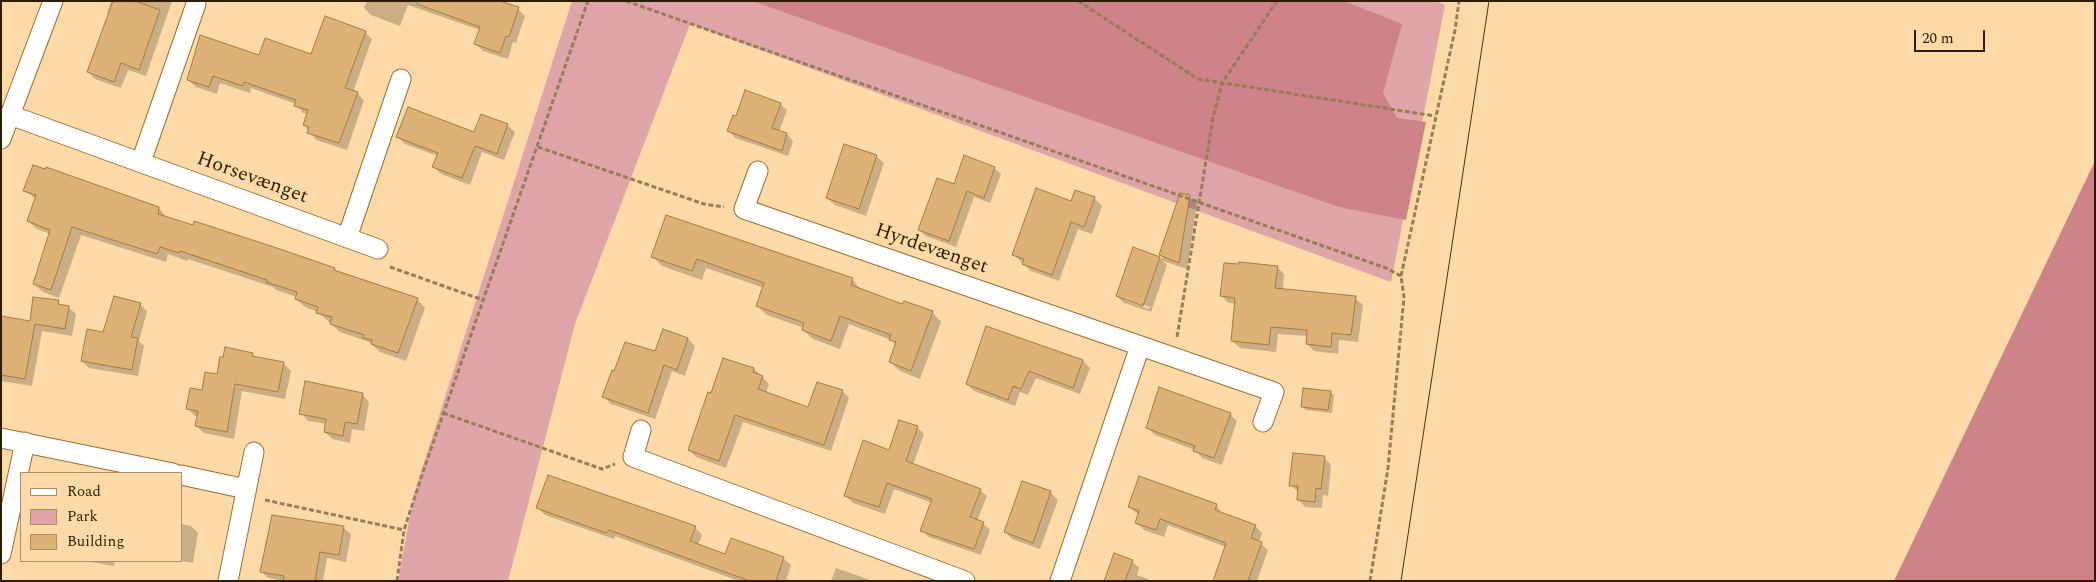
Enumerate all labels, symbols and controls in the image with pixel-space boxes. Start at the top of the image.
scale bar [1916,20,1987,52]
text: 20 m [1922,27,1954,50]
street label: Horsevænget [193,148,311,210]
street label: Hyrdevænget [871,219,991,281]
legend [20,472,182,562]
text: Road [67,480,101,503]
text: Park [67,505,98,528]
text: Building [67,530,124,553]

